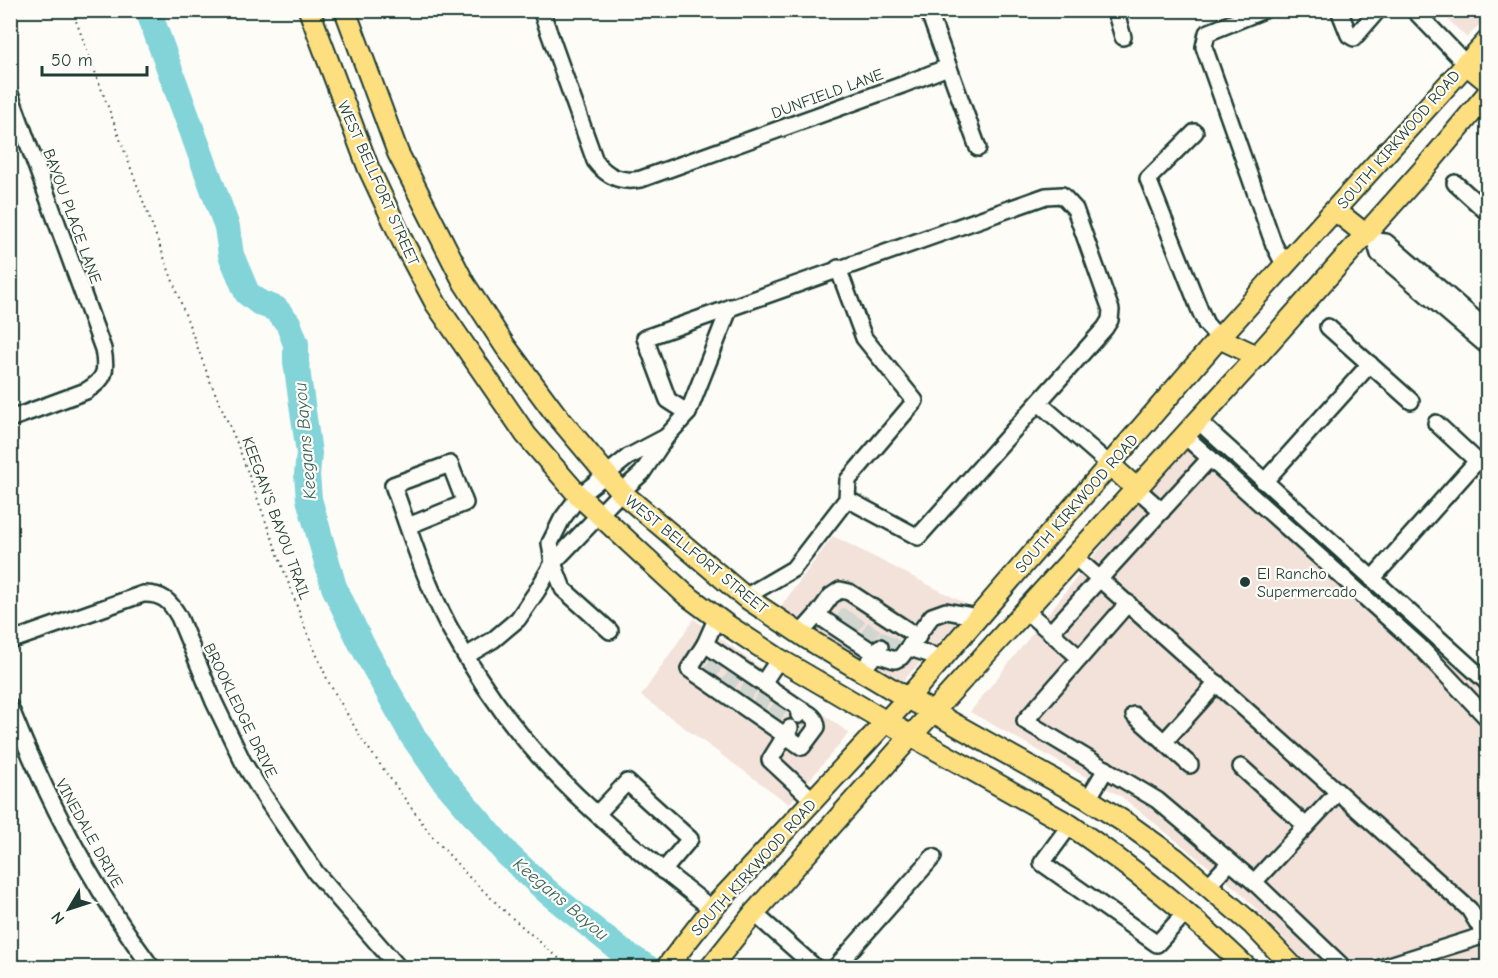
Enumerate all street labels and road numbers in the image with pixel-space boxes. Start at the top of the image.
street label: DUNFIELD LANE [769,65,886,123]
street label: SOUTH KIRKWOOD ROAD [1334,67,1464,213]
street label: WEST BELLFORT STREET [334,98,423,269]
street label: BAYOU PLACE LANE [39,146,105,287]
street label: SOUTH KIRKWOOD ROAD [1012,431,1142,577]
street label: KEEGAN'S BAYOU TRAIL [238,435,314,602]
street label: WEST BELLFORT STREET [621,492,772,618]
street label: BROOKLEDGE DRIVE [200,640,281,781]
street label: VINEDALE DRIVE [52,776,127,891]
street label: SOUTH KIRKWOOD ROAD [688,796,820,940]

